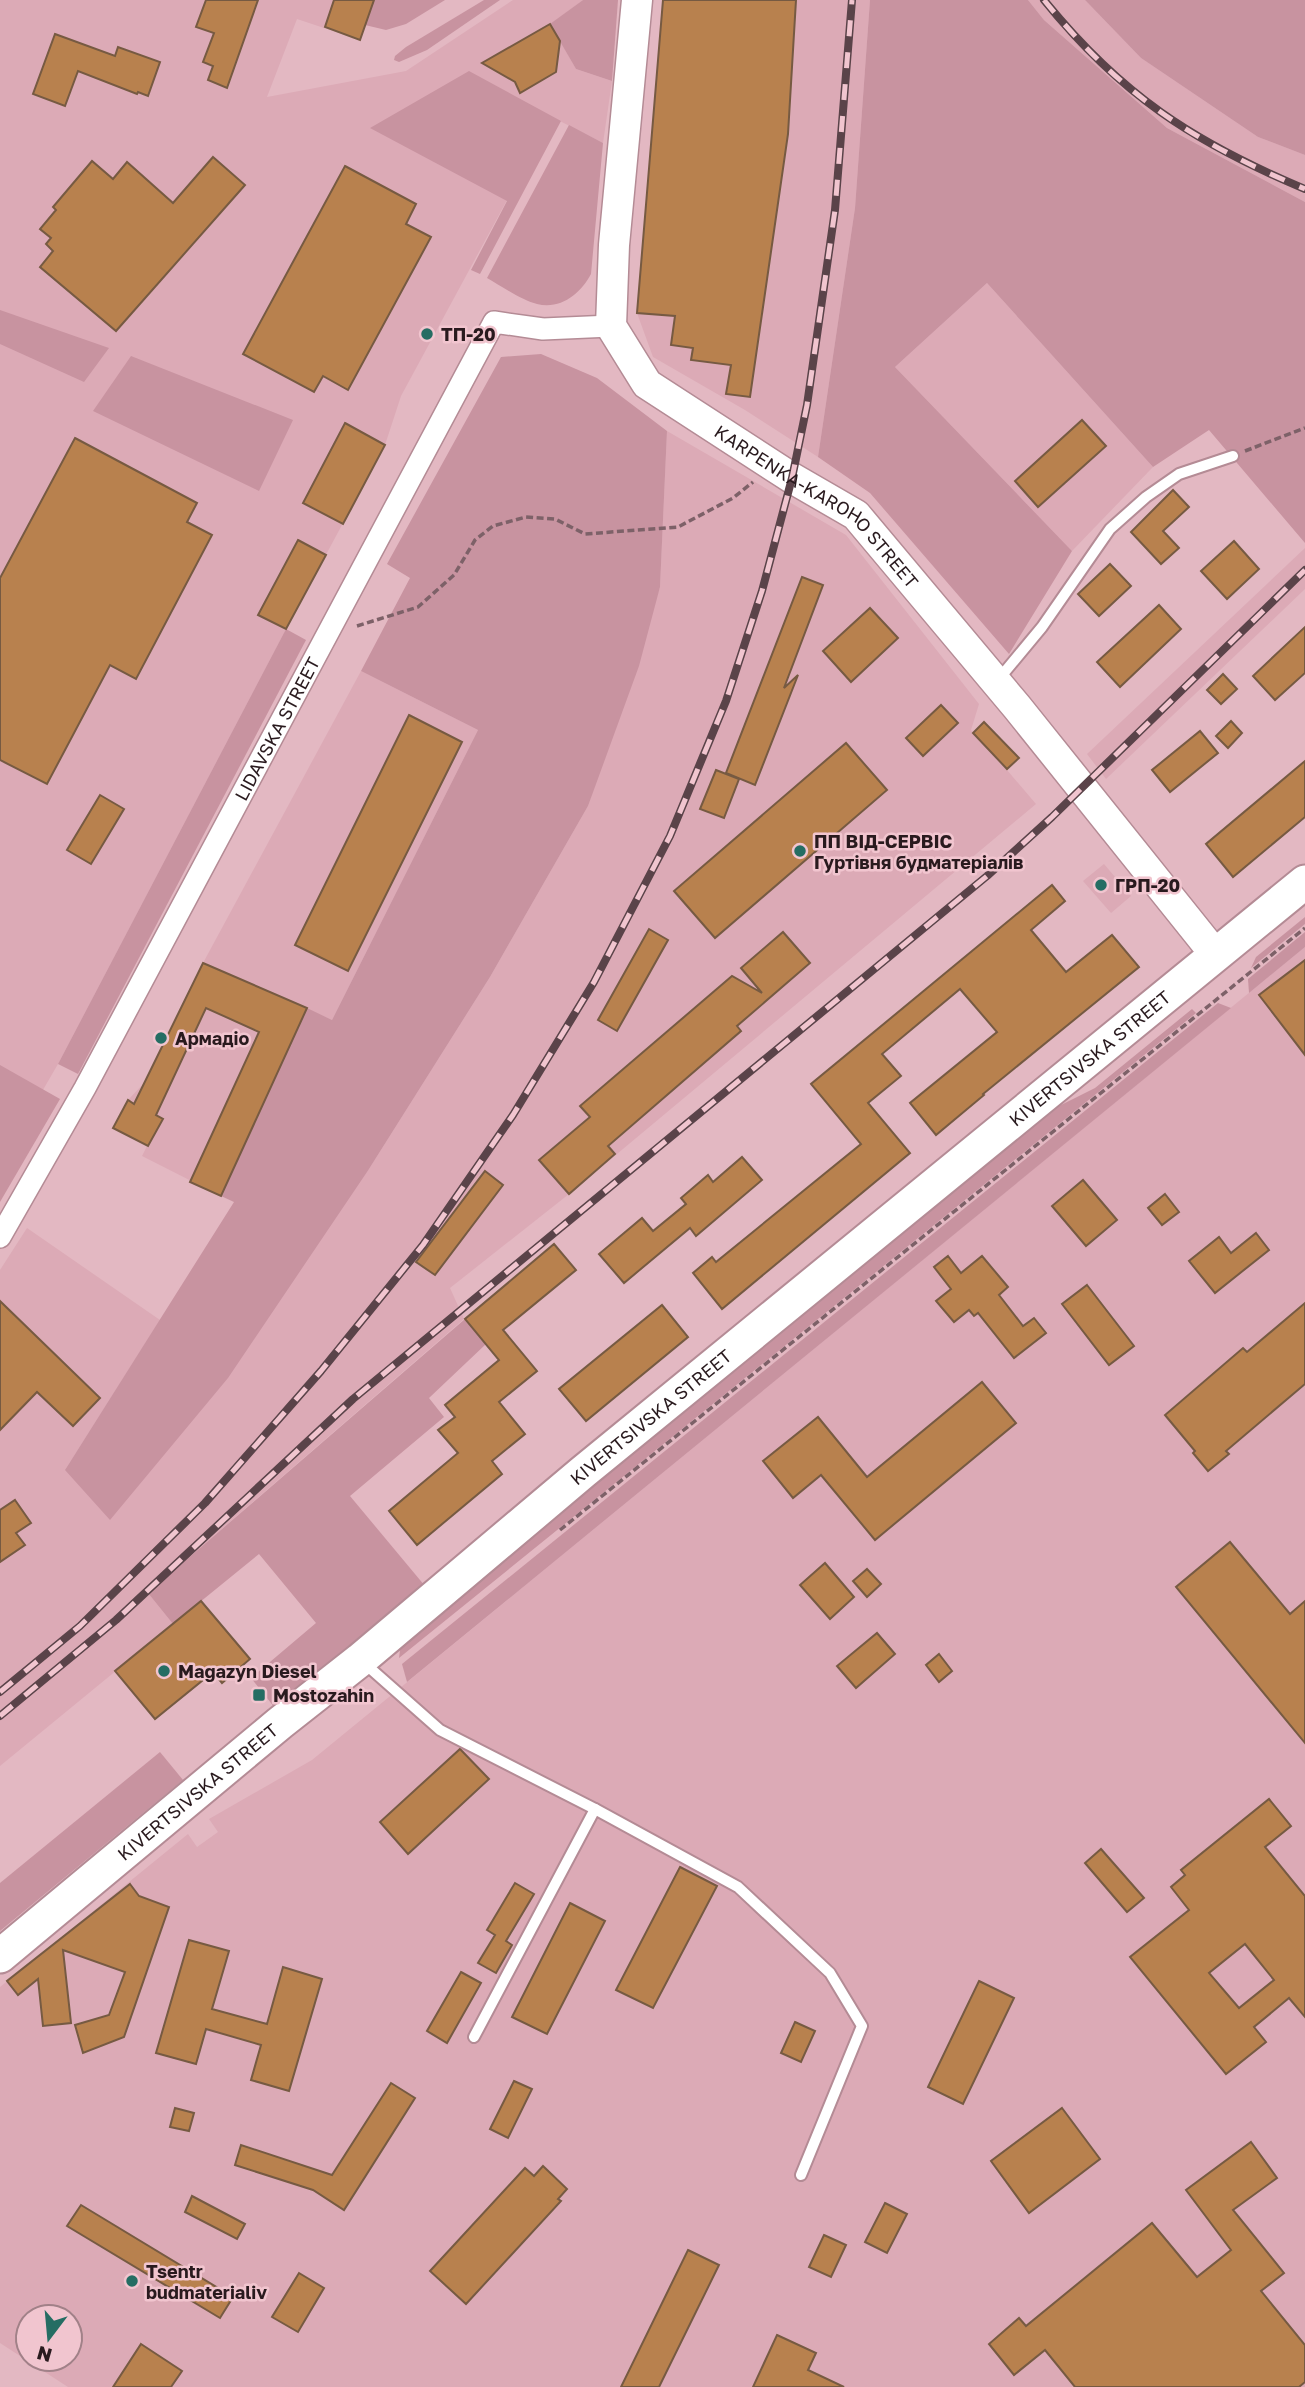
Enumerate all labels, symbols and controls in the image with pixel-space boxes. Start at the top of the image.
place label: ТП-20 [441,323,496,345]
marker: ТП-20 [419,326,435,342]
street label: KARPENKA-KAROHO STREET [711,420,923,592]
street label: LIDAVSKA STREET [230,653,324,804]
place label: ПП ВІД-СЕРВІС Гуртівня будматеріалів [814,830,1024,873]
marker: ПП ВІД-СЕРВІС Гуртівня будматеріалів [792,843,808,859]
place label: ГРП-20 [1115,874,1180,896]
marker: ГРП-20 [1093,877,1109,893]
street label: KIVERTSIVSKA STREET [1004,986,1175,1130]
place label: Армадіо [175,1027,249,1049]
marker: Армадіо [153,1030,169,1046]
street label: KIVERTSIVSKA STREET [565,1344,736,1489]
place label: Magazyn Diesel [178,1660,317,1682]
marker: Magazyn Diesel [156,1663,172,1679]
place label: Mostozahin [273,1684,374,1706]
marker: Mostozahin [251,1687,267,1703]
street label: KIVERTSIVSKA STREET [113,1719,282,1865]
place label: Tsentr budmaterialiv [146,2260,267,2303]
marker: Tsentr budmaterialiv [124,2273,140,2289]
north arrow [14,2303,84,2373]
text: N [34,2342,54,2368]

